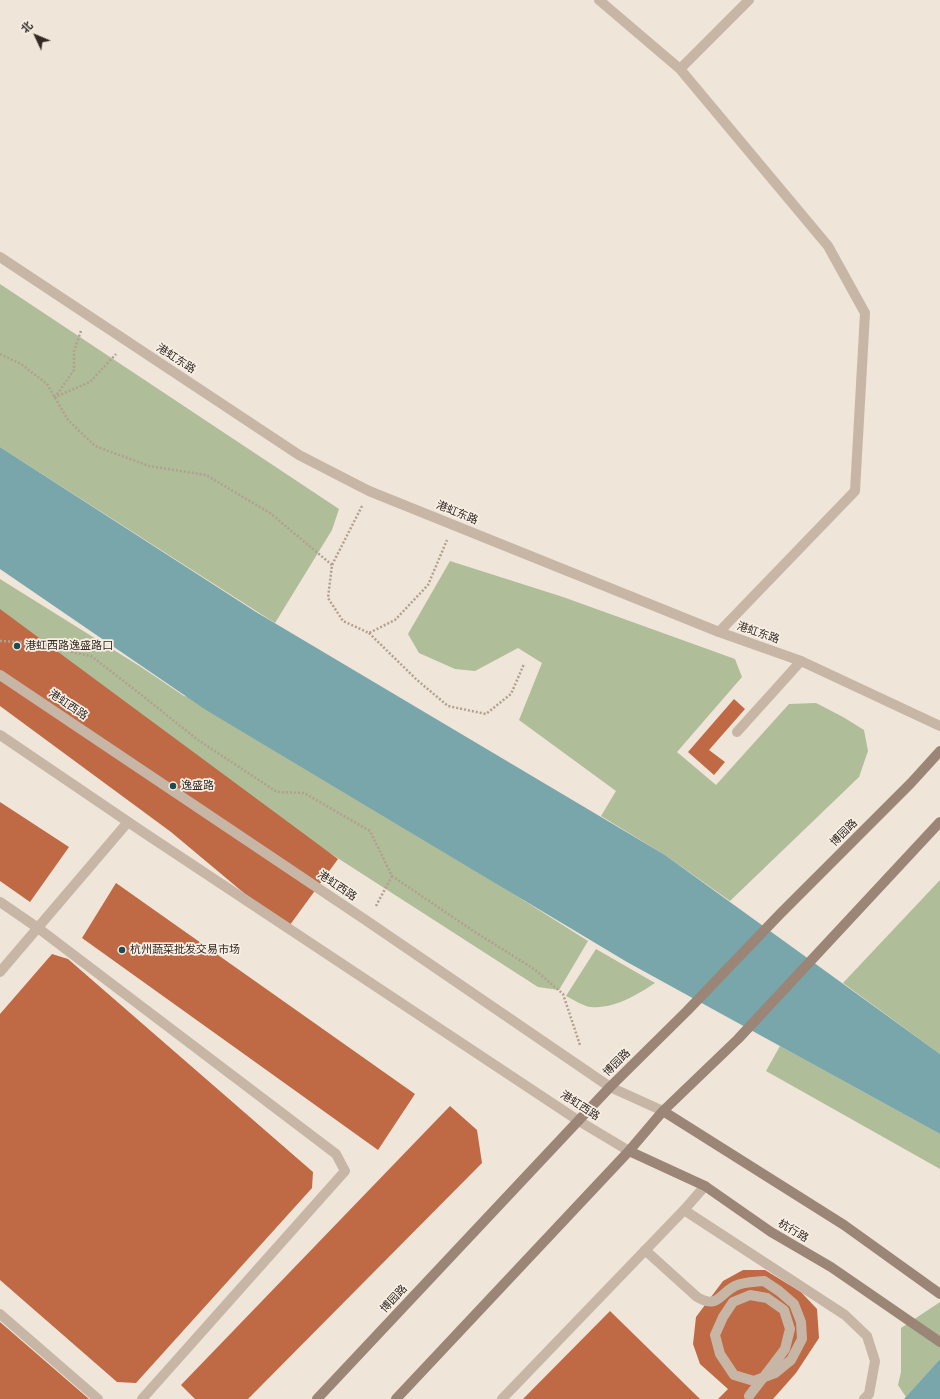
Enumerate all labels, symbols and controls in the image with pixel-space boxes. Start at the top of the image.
north arrow [16,16,56,56]
text: 北 [19,19,36,36]
street label: 港虹东路 [154,341,198,377]
street label: 港虹东路 [434,499,480,527]
street label: 港虹东路 [735,620,781,646]
place label: 港虹西路逸盛路口 [25,639,113,653]
marker: 港虹西路逸盛路口 [12,641,22,651]
street label: 港虹西路 [46,687,90,723]
place label: 逸盛路 [181,779,214,793]
marker: 逸盛路 [168,781,178,791]
street label: 博园路 [828,817,860,849]
street label: 港虹西路 [315,868,359,904]
place label: 杭州蔬菜批发交易市场 [130,943,240,957]
marker: 杭州蔬菜批发交易市场 [117,945,127,955]
street label: 博园路 [601,1047,633,1079]
street label: 港虹西路 [558,1088,602,1124]
street label: 杭行路 [775,1217,811,1245]
street label: 博园路 [378,1282,410,1316]

